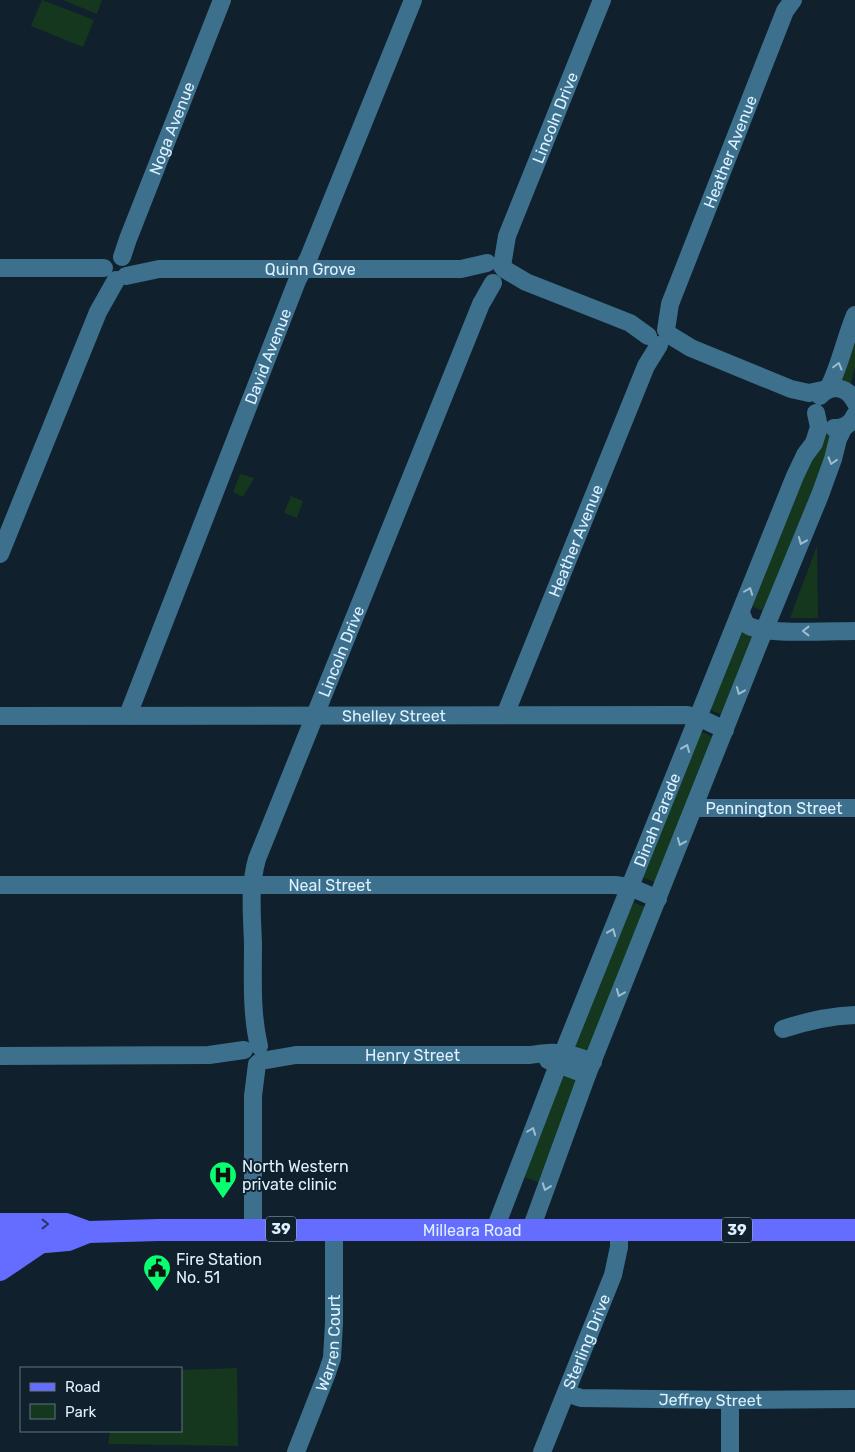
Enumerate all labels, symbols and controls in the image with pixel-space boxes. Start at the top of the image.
street label: Lincoln Drive [528,69,582,166]
street label: Noga Avenue [145,79,199,178]
street label: Heather Avenue [700,93,761,211]
street label: Quinn Grove [265,260,356,279]
street label: David Avenue [241,306,295,407]
one-way arrow [832,363,842,371]
one-way arrow [828,456,838,465]
street label: Heather Avenue [545,482,607,600]
one-way arrow [797,536,807,544]
one-way arrow [743,587,754,596]
street label: Lincoln Drive [314,603,368,700]
one-way arrow [802,626,810,636]
one-way arrow [735,686,746,695]
street label: Shelley Street [342,706,446,726]
one-way arrow [680,745,690,753]
street label: Dinah Parade [630,770,685,870]
street label: Pennington Street [705,799,843,818]
one-way arrow [676,837,687,846]
street label: Neal Street [288,876,372,895]
one-way arrow [606,928,617,937]
one-way arrow [616,988,626,997]
street label: Henry Street [365,1046,460,1065]
one-way arrow [527,1128,537,1136]
place label: North Western private clinic [242,1157,349,1194]
hospital icon: North Western private clinic [208,1160,238,1199]
one-way arrow [542,1182,552,1191]
road number: 39 [266,1216,296,1242]
road number: 39 [722,1218,752,1242]
one-way arrow [41,1219,49,1229]
street label: Milleara Road [423,1221,522,1240]
place label: Fire Station No. 51 [176,1250,262,1287]
public building icon: Fire Station No. 51 [142,1253,172,1292]
street label: Sterling Drive [559,1291,614,1392]
street label: Warren Court [312,1295,344,1394]
legend [20,1367,182,1432]
text: Road [65,1378,101,1396]
street label: Jeffrey Street [658,1390,762,1410]
text: Park [65,1403,96,1421]

